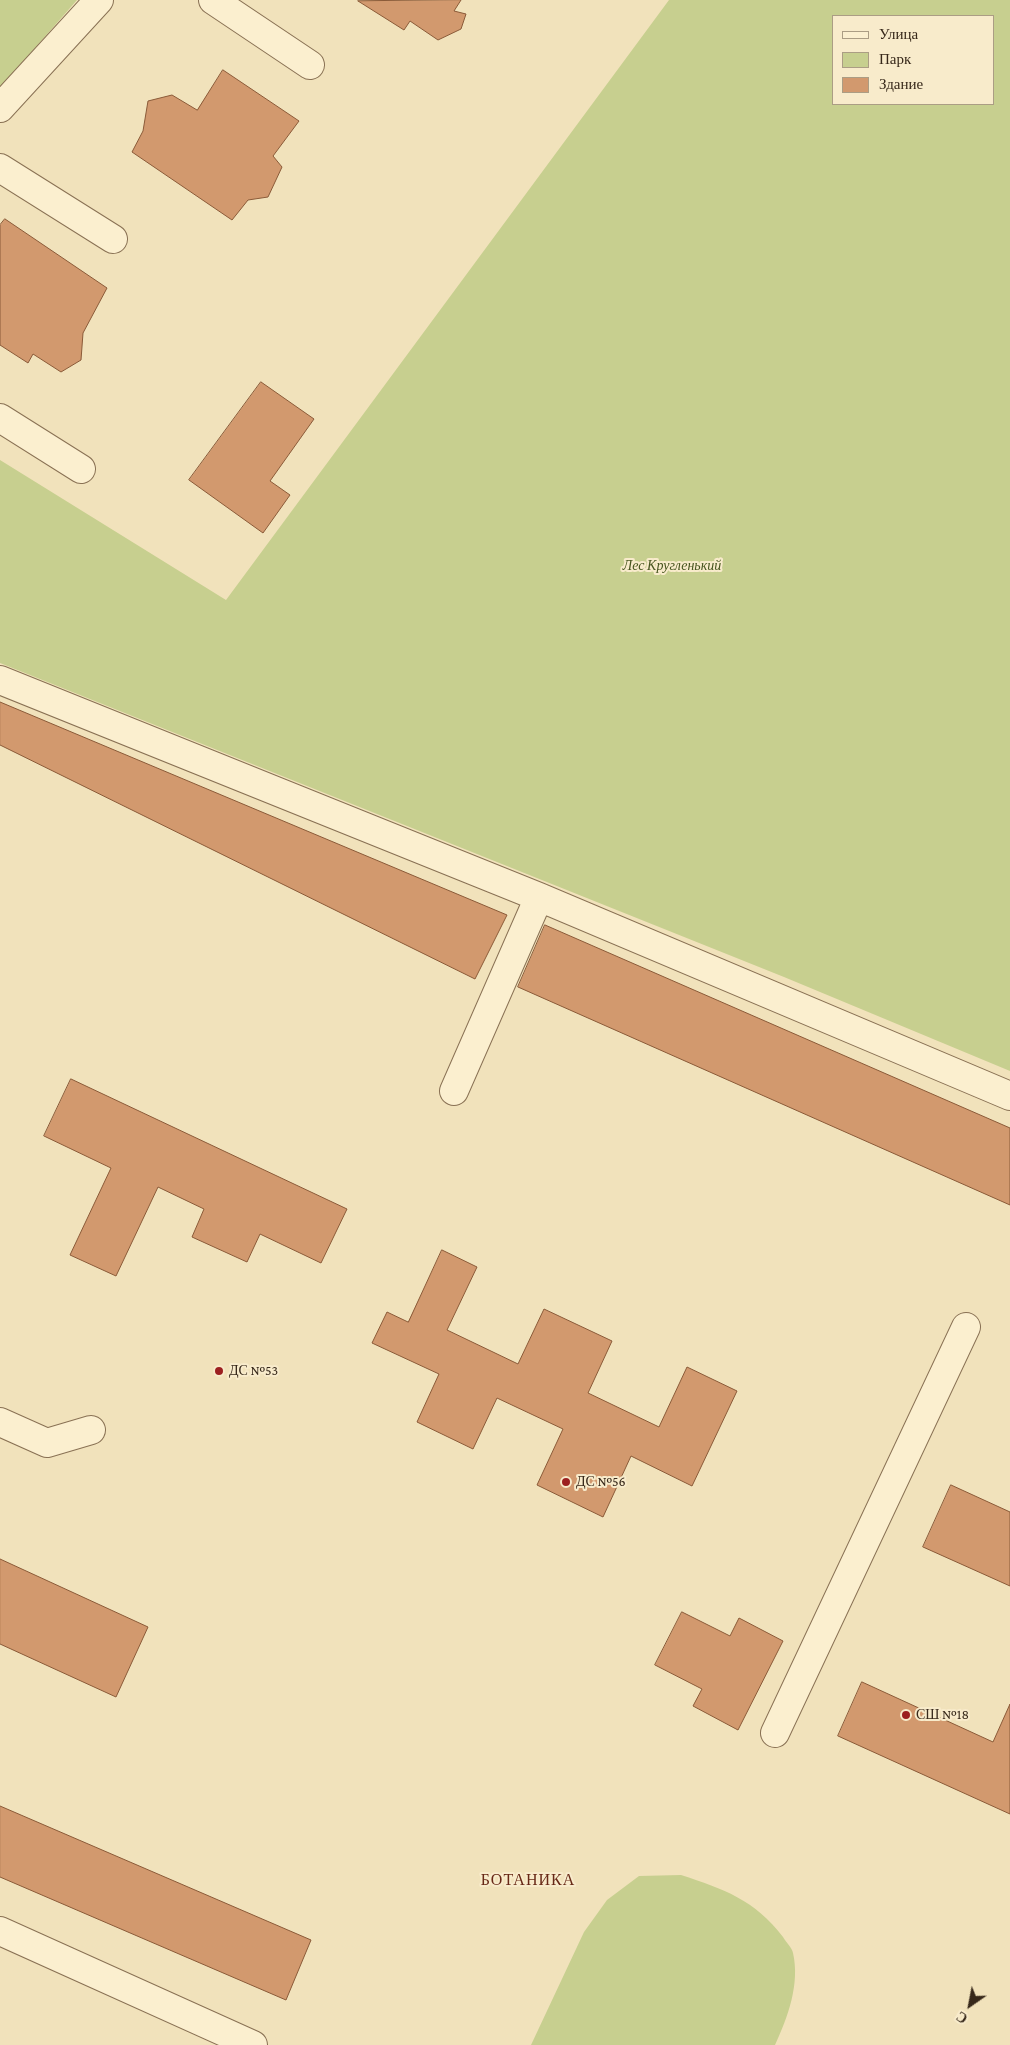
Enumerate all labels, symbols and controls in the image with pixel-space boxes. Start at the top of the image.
legend [832,15,995,105]
text: Улица [879,26,918,42]
text: Парк [879,51,911,67]
text: Здание [879,76,923,92]
park label: Лес Кругленький [623,558,721,574]
place label: ДС №53 [229,1363,278,1379]
marker: ДС №53 [213,1365,225,1377]
place label: ДС №56 [576,1474,626,1490]
marker: ДС №56 [560,1476,572,1488]
place label: СШ №18 [916,1707,969,1723]
marker: СШ №18 [900,1709,912,1721]
district label: БОТАНИКА [480,1870,576,1890]
north arrow [945,1980,995,2030]
text: С [953,2008,970,2027]

